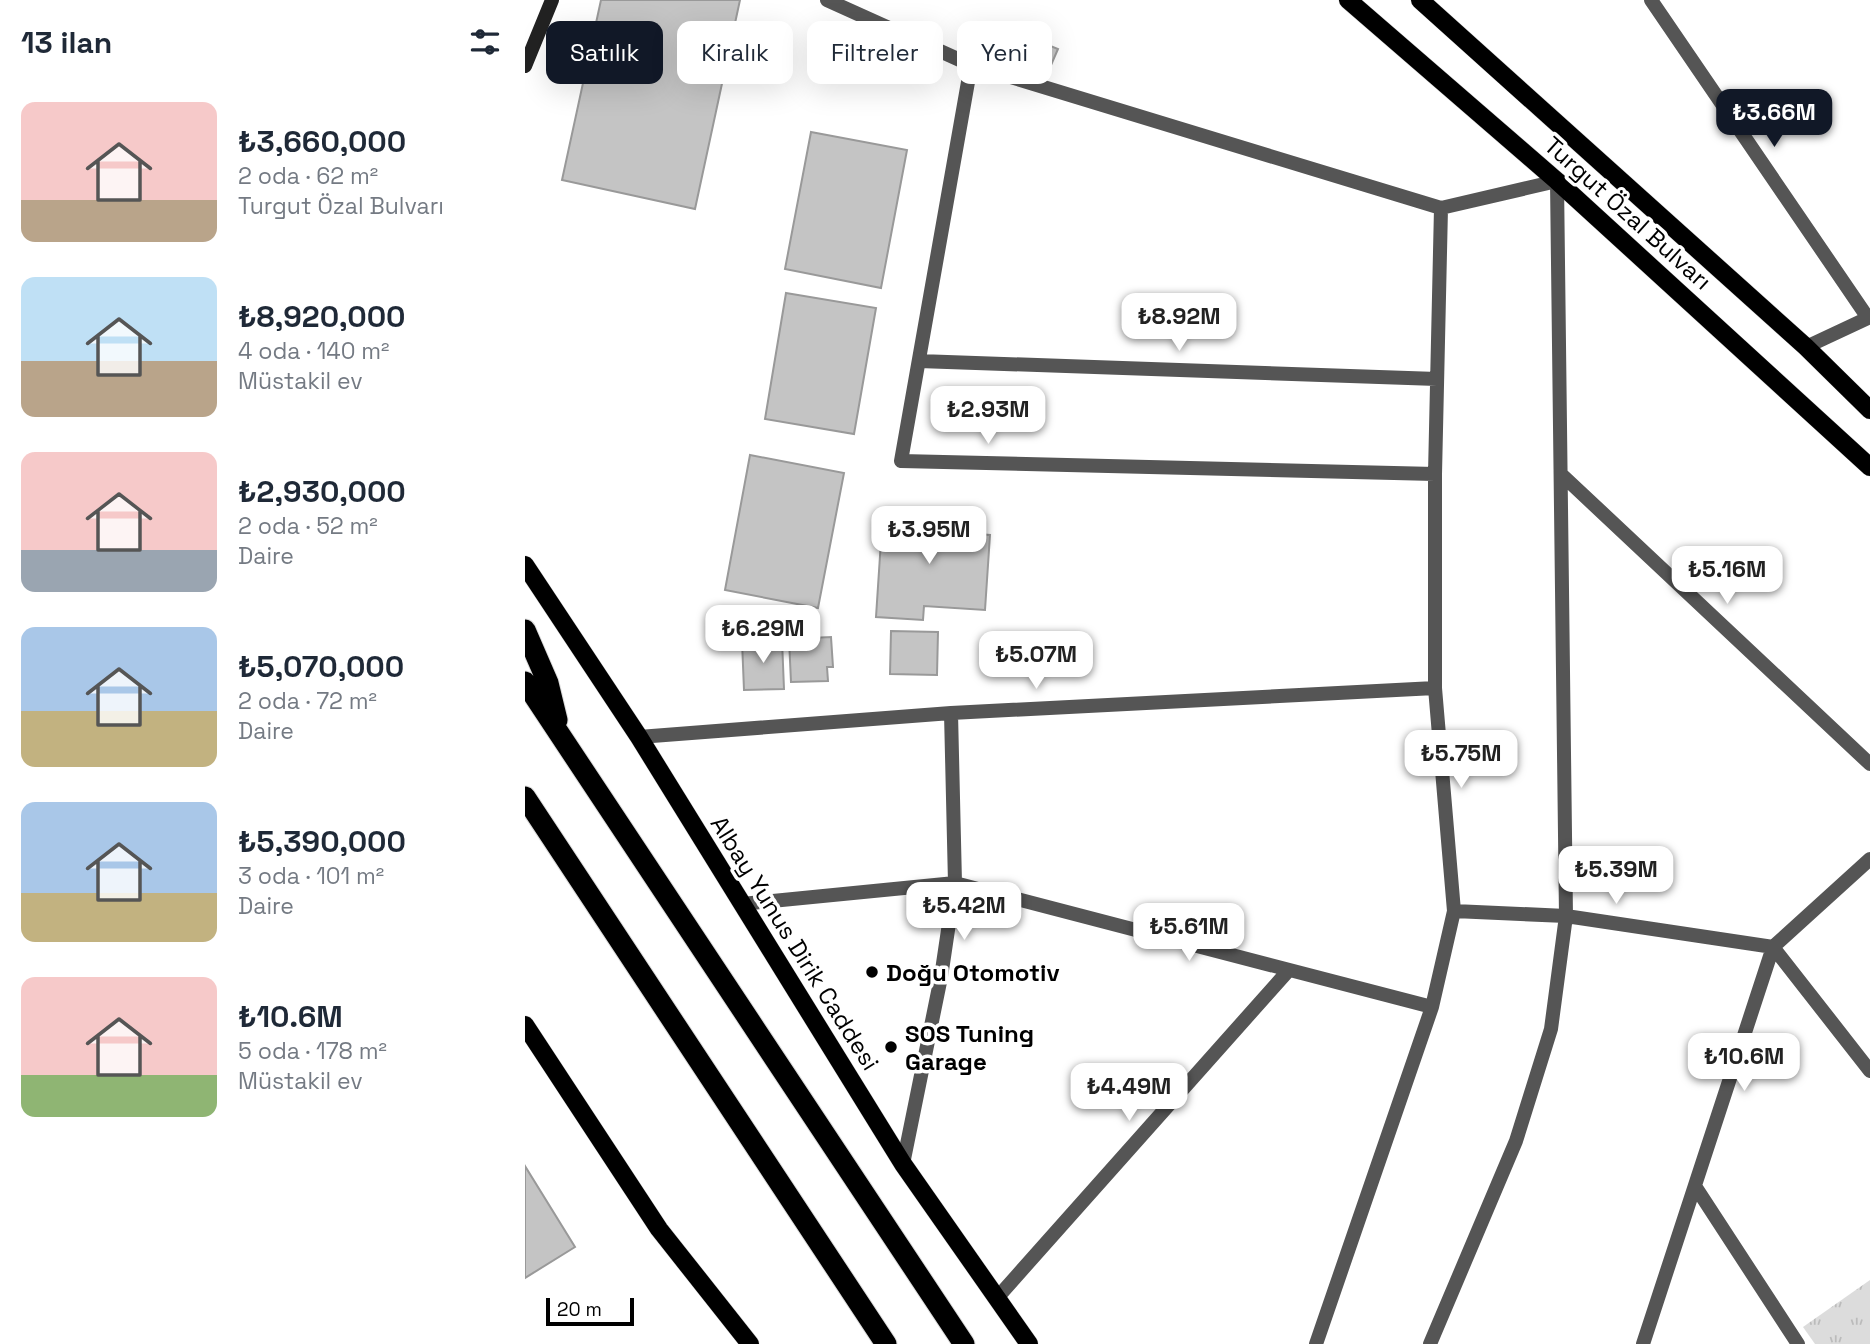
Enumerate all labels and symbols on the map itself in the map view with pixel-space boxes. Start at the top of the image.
pin: ₺3.66M [1717,90,1831,149]
street label: Turgut Özal Bulvarı [1538,130,1718,296]
pin: ₺8.92M [1122,294,1236,353]
pin: ₺2.93M [931,386,1045,446]
pin: ₺3.95M [872,506,986,566]
pin: ₺5.16M [1670,546,1784,606]
pin: ₺6.29M [706,606,820,665]
pin: ₺5.07M [979,632,1093,691]
pin: ₺5.75M [1404,730,1518,790]
street label: Albay Yunus Dirik Caddesi [704,810,886,1076]
pin: ₺5.39M [1559,846,1673,906]
pin: ₺5.42M [907,883,1021,942]
pin: ₺5.61M [1132,904,1246,963]
place label: Doğu Otomotiv [886,957,1060,988]
marker: Doğu Otomotiv [864,964,880,980]
place label: SOS Tuning Garage [905,1018,1034,1077]
pin: ₺10.6M [1687,1034,1801,1093]
marker: SOS Tuning Garage [883,1039,899,1055]
pin: ₺4.49M [1072,1064,1186,1123]
scale bar [546,1295,633,1327]

